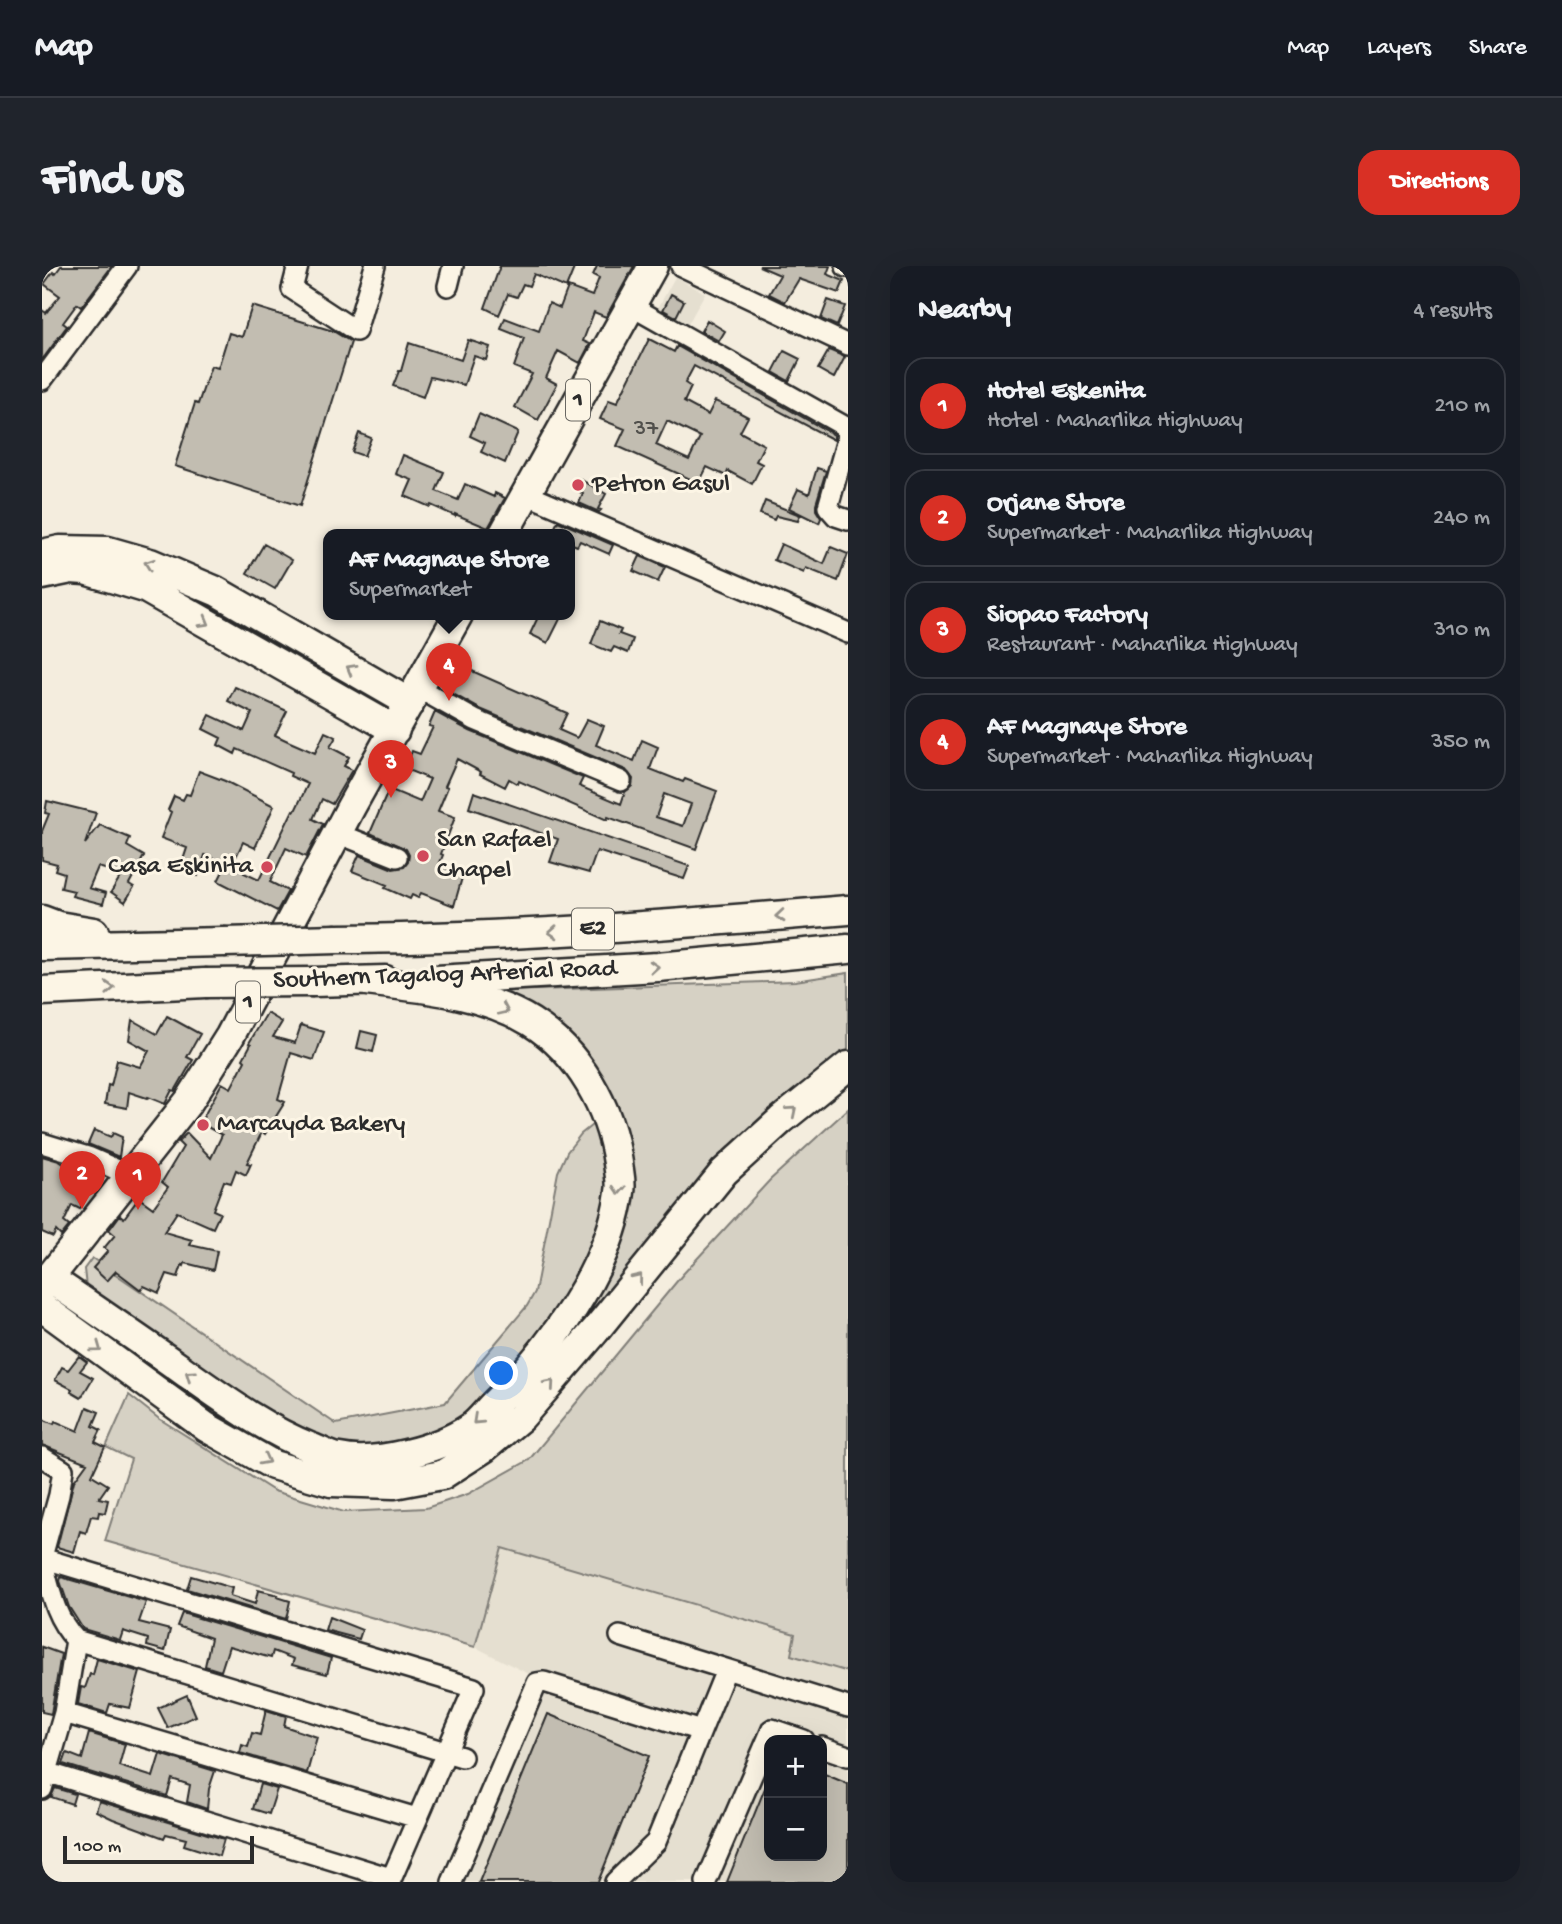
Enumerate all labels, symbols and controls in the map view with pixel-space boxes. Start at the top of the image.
text: Map [35,29,92,67]
text: Map [1287,34,1329,63]
text: Layers [1367,34,1431,63]
text: Share [1469,34,1527,63]
button: Directions [1358,150,1520,215]
text: Find us [42,153,182,211]
text: Nearby [918,294,1011,329]
text: 4 results [1413,298,1492,325]
text: Hotel Eskenita [987,377,1145,408]
road number: 1 [566,380,590,420]
text: 1 [938,393,948,420]
text: 210 m [1435,393,1490,420]
text: Hotel · Maharlika Highway [987,408,1242,435]
house number: 37 [633,416,659,443]
place label: Petron Gasul [591,470,730,501]
marker: Petron Gasul [570,477,586,493]
text: Orjane Store [987,489,1125,520]
text: 2 [937,505,949,532]
text: 240 m [1433,505,1490,532]
text: Supermarket · Maharlika Highway [987,520,1313,547]
popup [323,529,575,620]
text: AF Magnaye Store [349,546,549,577]
one-way arrow [144,558,156,572]
text: Supermarket [349,577,471,604]
text: Siopao Factory [987,601,1148,632]
one-way arrow [197,614,210,627]
text: 3 [937,617,949,644]
text: 310 m [1434,617,1490,644]
text: Restaurant · Maharlika Highway [987,632,1298,659]
pin: 4 [426,643,472,701]
one-way arrow [345,664,358,677]
text: AF Magnaye Store [987,713,1187,744]
text: 4 [938,729,948,756]
text: 350 m [1431,729,1490,756]
pin: 3 [368,740,414,798]
text: Supermarket · Maharlika Highway [987,744,1313,771]
place label: San Rafael Chapel [437,826,552,887]
marker: San Rafael Chapel [415,848,431,864]
place label: Casa Eskinita [108,852,255,883]
marker: Casa Eskinita [259,859,275,875]
road number: E2 [572,908,614,950]
one-way arrow [774,908,785,923]
one-way arrow [547,924,558,939]
street label: Southern Tagalog Arterial Road [273,954,619,997]
one-way arrow [649,960,660,975]
one-way arrow [105,981,116,996]
road number: 1 [236,982,260,1022]
one-way arrow [497,1002,509,1016]
one-way arrow [783,1107,796,1119]
place label: Marcayda Bakery [217,1110,406,1141]
marker: Marcayda Bakery [195,1117,211,1133]
pin: 2 [59,1151,105,1209]
pin: 1 [115,1152,161,1210]
one-way arrow [612,1185,627,1196]
one-way arrow [630,1274,643,1286]
one-way arrow [89,1339,102,1352]
your location [484,1356,518,1390]
one-way arrow [185,1371,198,1383]
one-way arrow [541,1379,554,1391]
one-way arrow [472,1412,485,1425]
one-way arrow [258,1452,270,1466]
map controls [764,1735,827,1861]
button: + [764,1735,827,1798]
button: − [764,1798,827,1861]
scale bar [63,1833,254,1865]
text: 100 m [74,1836,121,1859]

